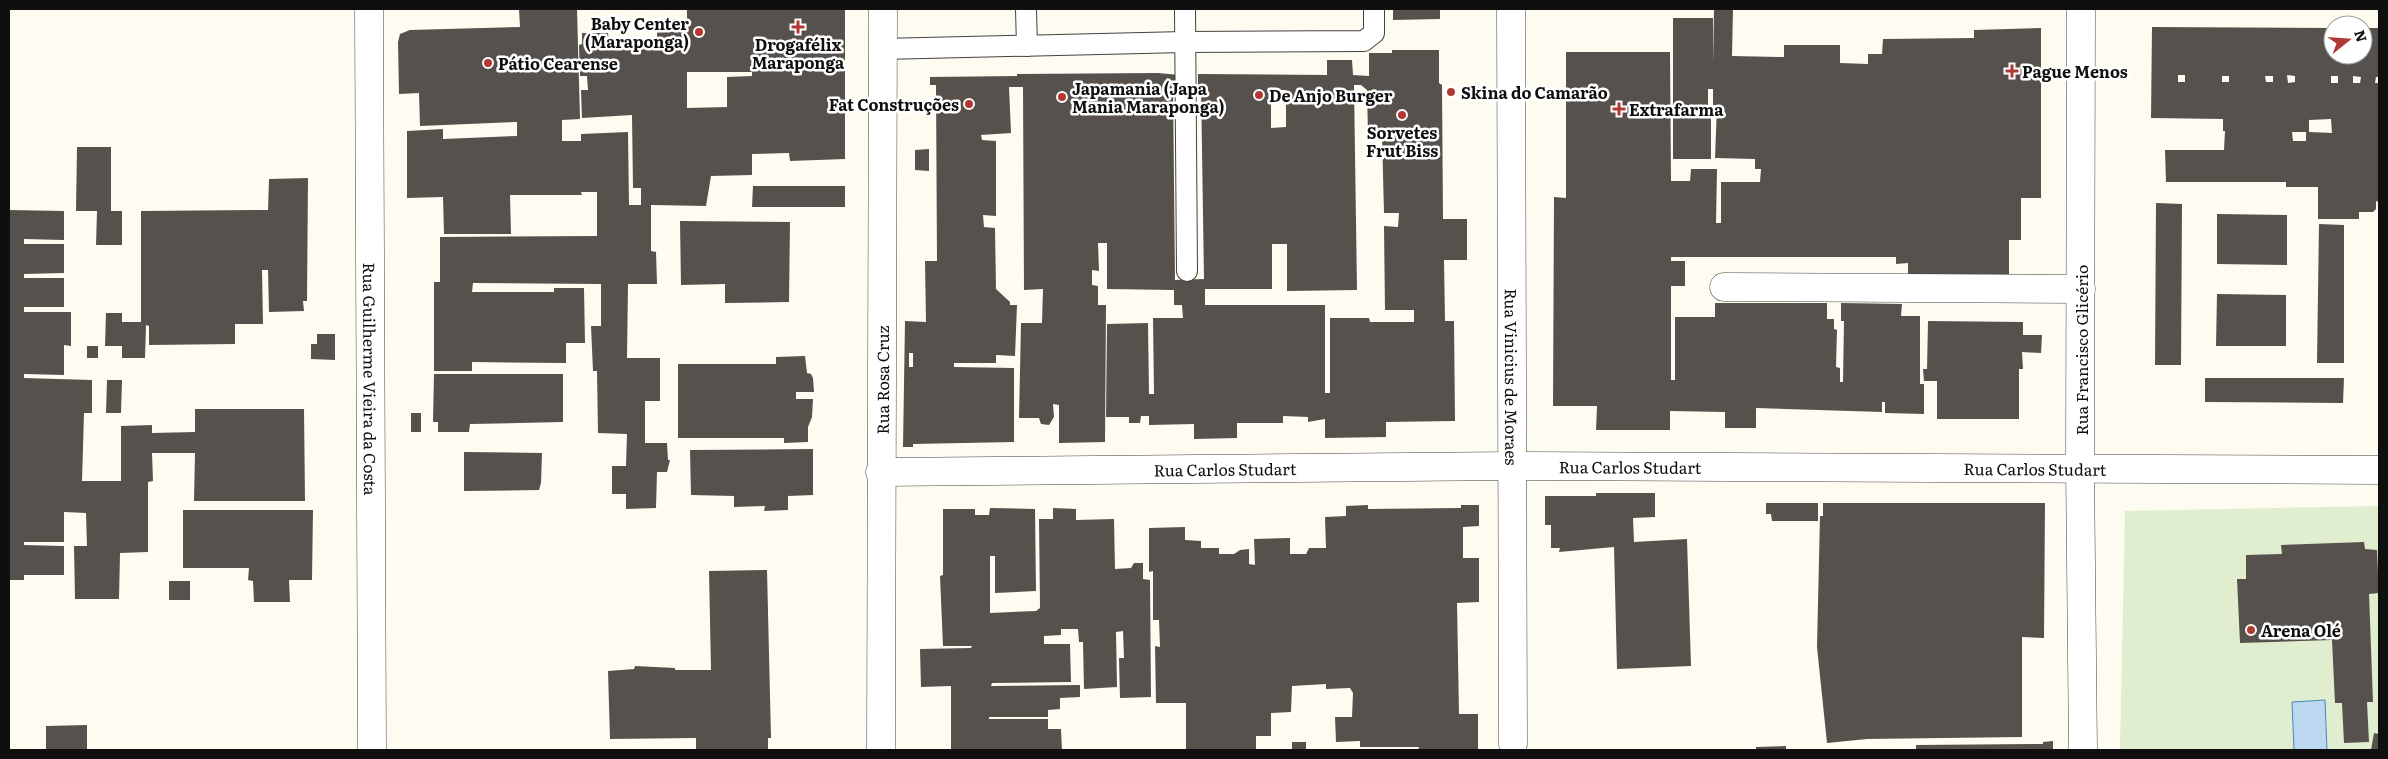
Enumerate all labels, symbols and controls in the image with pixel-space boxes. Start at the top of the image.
place label: Baby Center (Maraponga) [585,11,689,53]
north arrow [2323,15,2373,65]
marker: Drogafélix Maraponga [792,21,804,33]
marker: Baby Center (Maraponga) [693,26,705,38]
text: N [2350,27,2373,45]
place label: Drogafélix Maraponga [752,32,845,74]
place label: Pátio Cearense [498,51,618,75]
marker: Pátio Cearense [482,57,494,69]
place label: Pague Menos [2022,59,2128,83]
marker: Pague Menos [2006,65,2018,77]
place label: Japamania (Japa Mania Maraponga) [1072,76,1224,118]
place label: Skina do Camarão [1461,80,1608,104]
place label: De Anjo Burger [1269,83,1393,107]
marker: Skina do Camarão [1445,86,1457,98]
marker: De Anjo Burger [1253,89,1265,101]
marker: Japamania (Japa Mania Maraponga) [1056,91,1068,103]
place label: Fat Construções [829,92,959,116]
place label: Extrafarma [1629,97,1724,121]
marker: Fat Construções [963,98,975,110]
marker: Extrafarma [1613,103,1625,115]
marker: Sorvetes Frut Biss [1396,109,1408,121]
place label: Sorvetes Frut Biss [1366,120,1438,162]
street label: Rua Guilherme Vieira da Costa [358,263,383,496]
street label: Rua Francisco Glicério [2069,265,2093,435]
street label: Rua Vinicius de Moraes [1500,288,1524,466]
street label: Rua Rosa Cruz [870,325,894,434]
street label: Rua Carlos Studart [1559,454,1702,479]
street label: Rua Carlos Studart [1154,456,1297,481]
street label: Rua Carlos Studart [1964,456,2107,481]
place label: Arena Olé [2261,618,2341,642]
marker: Arena Olé [2245,624,2257,636]

